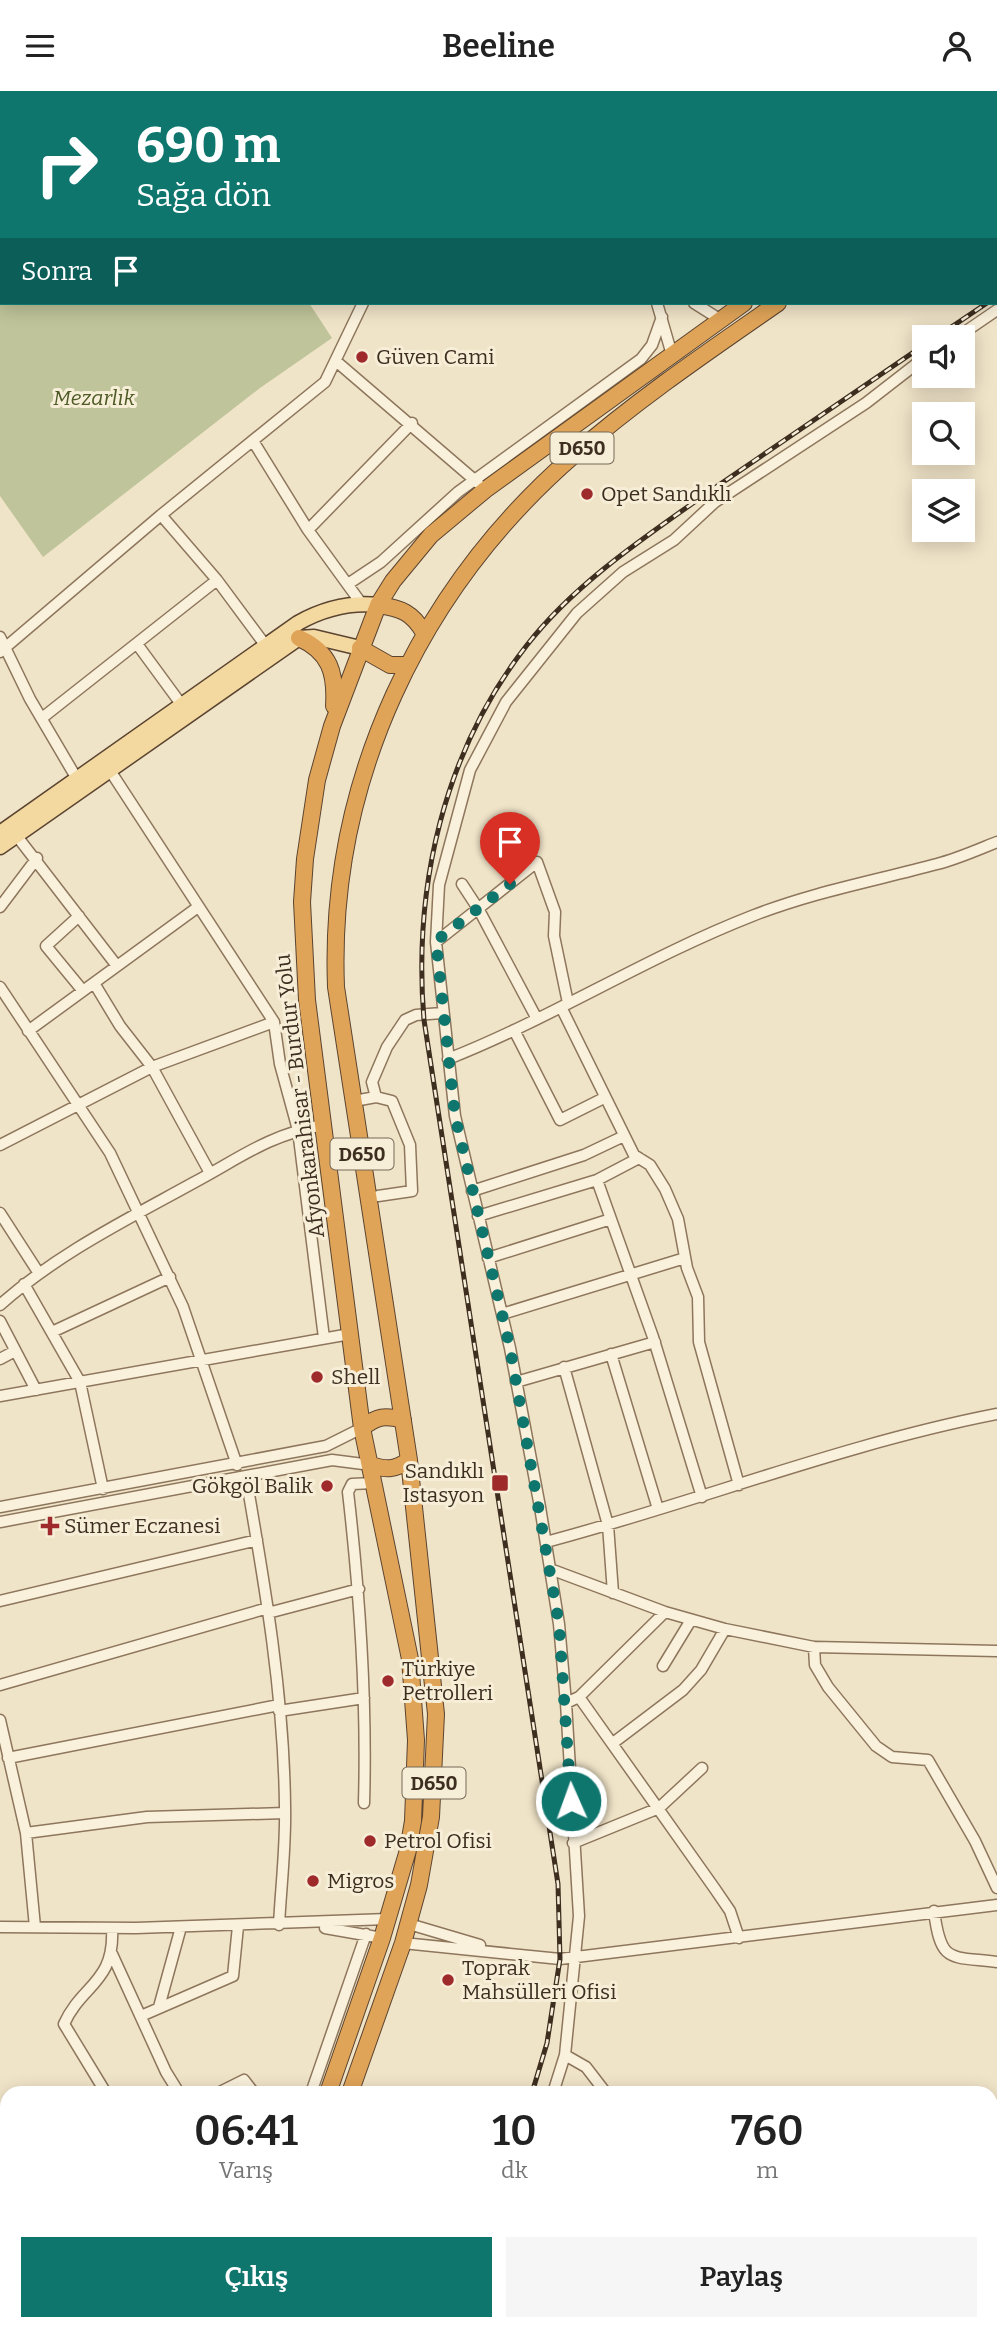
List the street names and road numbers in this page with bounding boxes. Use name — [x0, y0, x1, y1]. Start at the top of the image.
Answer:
road number: D650 — [550, 433, 614, 463]
street label: Afyonkarahisar - Burdur Yolu — [270, 953, 330, 1239]
road number: D650 — [330, 1139, 394, 1169]
road number: D650 — [402, 1767, 466, 1799]

